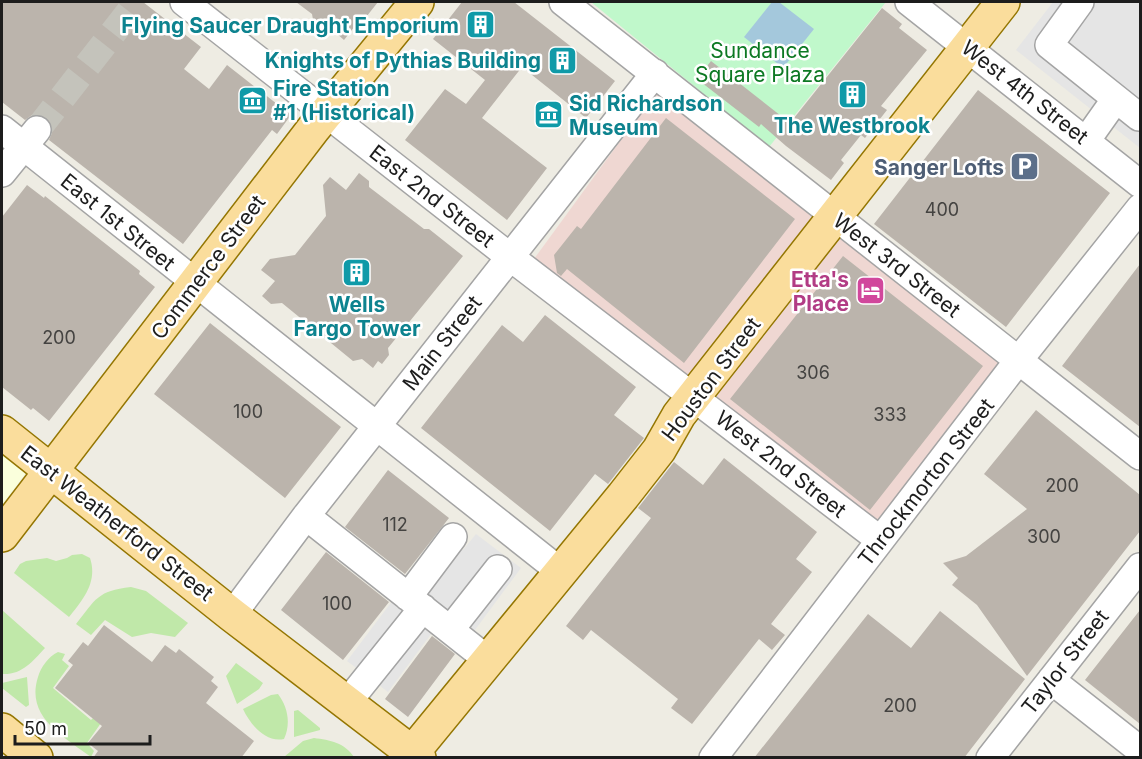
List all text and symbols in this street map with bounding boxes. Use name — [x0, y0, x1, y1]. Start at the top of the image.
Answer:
building icon: Flying Saucer Draught Emporium — [464, 9, 496, 41]
place label: Flying Saucer Draught Emporium — [121, 13, 459, 38]
street label: West 4th Street — [957, 35, 1093, 149]
park label: Sundance Square Plaza — [695, 38, 825, 87]
building icon: Knights of Pythias Building — [546, 44, 578, 76]
place label: Knights of Pythias Building — [265, 48, 541, 73]
place label: Fire Station #1 (Historical) — [273, 76, 415, 125]
building icon: The Westbrook — [836, 78, 868, 110]
museum icon: Fire Station #1 (Historical) — [236, 84, 268, 116]
place label: Sid Richardson Museum — [569, 91, 723, 140]
museum icon: Sid Richardson Museum — [532, 99, 564, 131]
place label: The Westbrook — [774, 113, 931, 138]
street label: East 2nd Street — [365, 140, 499, 253]
parking icon: Sanger Lofts — [1009, 151, 1041, 183]
place label: Sanger Lofts — [874, 155, 1004, 180]
street label: East 1st Street — [56, 168, 180, 276]
street label: Commerce Street — [146, 190, 270, 344]
house number: 400 — [925, 199, 959, 220]
street label: West 3rd Street — [829, 208, 966, 322]
building icon: Wells Fargo Tower — [341, 257, 373, 289]
place label: Etta's Place — [791, 267, 849, 316]
hotel icon: Etta's Place — [854, 275, 886, 307]
street label: Main Street — [397, 291, 487, 395]
place label: Wells Fargo Tower — [294, 292, 421, 341]
street label: Houston Street — [656, 312, 766, 446]
house number: 200 — [42, 327, 76, 348]
house number: 306 — [796, 362, 830, 383]
street label: Throckmorton Street — [853, 393, 999, 571]
house number: 100 — [233, 401, 263, 422]
house number: 333 — [873, 404, 907, 425]
street label: West 2nd Street — [711, 405, 851, 523]
street label: East Weatherford Street — [16, 440, 218, 606]
house number: 200 — [1045, 475, 1079, 496]
house number: 112 — [382, 514, 408, 535]
house number: 300 — [1027, 526, 1061, 547]
house number: 100 — [322, 593, 352, 614]
street label: Taylor Street — [1016, 604, 1114, 719]
house number: 200 — [883, 695, 917, 716]
scale bar — [15, 708, 150, 746]
text: 50 m — [24, 718, 67, 739]

